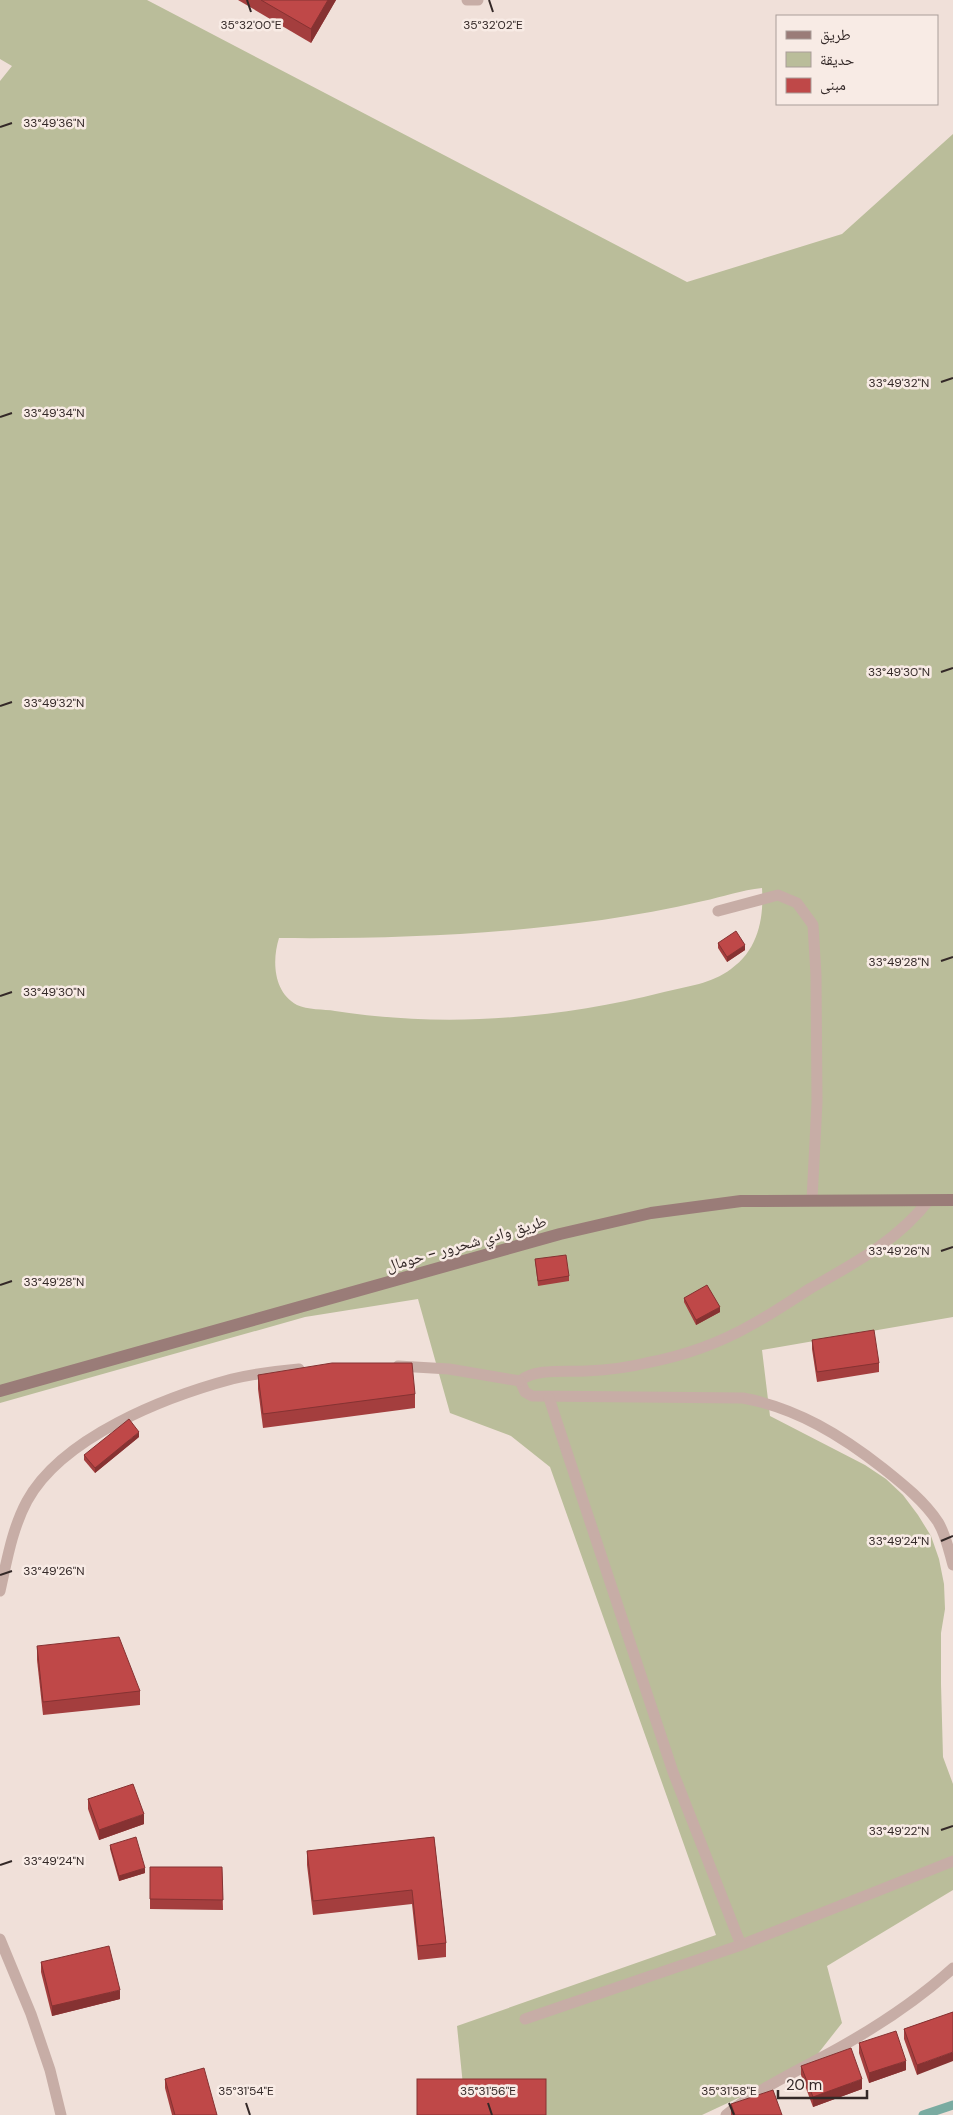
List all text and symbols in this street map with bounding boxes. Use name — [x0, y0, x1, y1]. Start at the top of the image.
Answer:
legend — [776, 15, 938, 105]
text: 35°32'00"E — [220, 17, 282, 33]
text: 35°32'02"E — [463, 17, 523, 33]
text: طريق — [820, 25, 851, 45]
text: حديقة — [820, 50, 855, 70]
text: مبنى — [820, 75, 846, 95]
text: 33°49'36"N — [23, 115, 85, 131]
text: 33°49'32"N — [869, 375, 929, 391]
text: 33°49'34"N — [23, 405, 85, 421]
text: 33°49'30"N — [868, 664, 930, 680]
text: 33°49'32"N — [24, 695, 84, 711]
text: 33°49'28"N — [869, 954, 929, 970]
text: 33°49'30"N — [23, 984, 85, 1000]
street label: طريق وادي شحرور - حومال — [383, 1210, 549, 1278]
text: 33°49'26"N — [868, 1243, 930, 1259]
text: 33°49'28"N — [24, 1274, 84, 1290]
text: 33°49'24"N — [869, 1533, 929, 1549]
text: 33°49'26"N — [23, 1563, 85, 1579]
text: 33°49'22"N — [869, 1823, 929, 1839]
text: 33°49'24"N — [24, 1853, 84, 1869]
scale bar — [778, 2068, 867, 2100]
text: 20 m — [786, 2075, 822, 2095]
text: 35°31'54"E — [218, 2083, 274, 2099]
text: 35°31'56"E — [460, 2083, 516, 2099]
text: 35°31'58"E — [701, 2083, 757, 2099]

